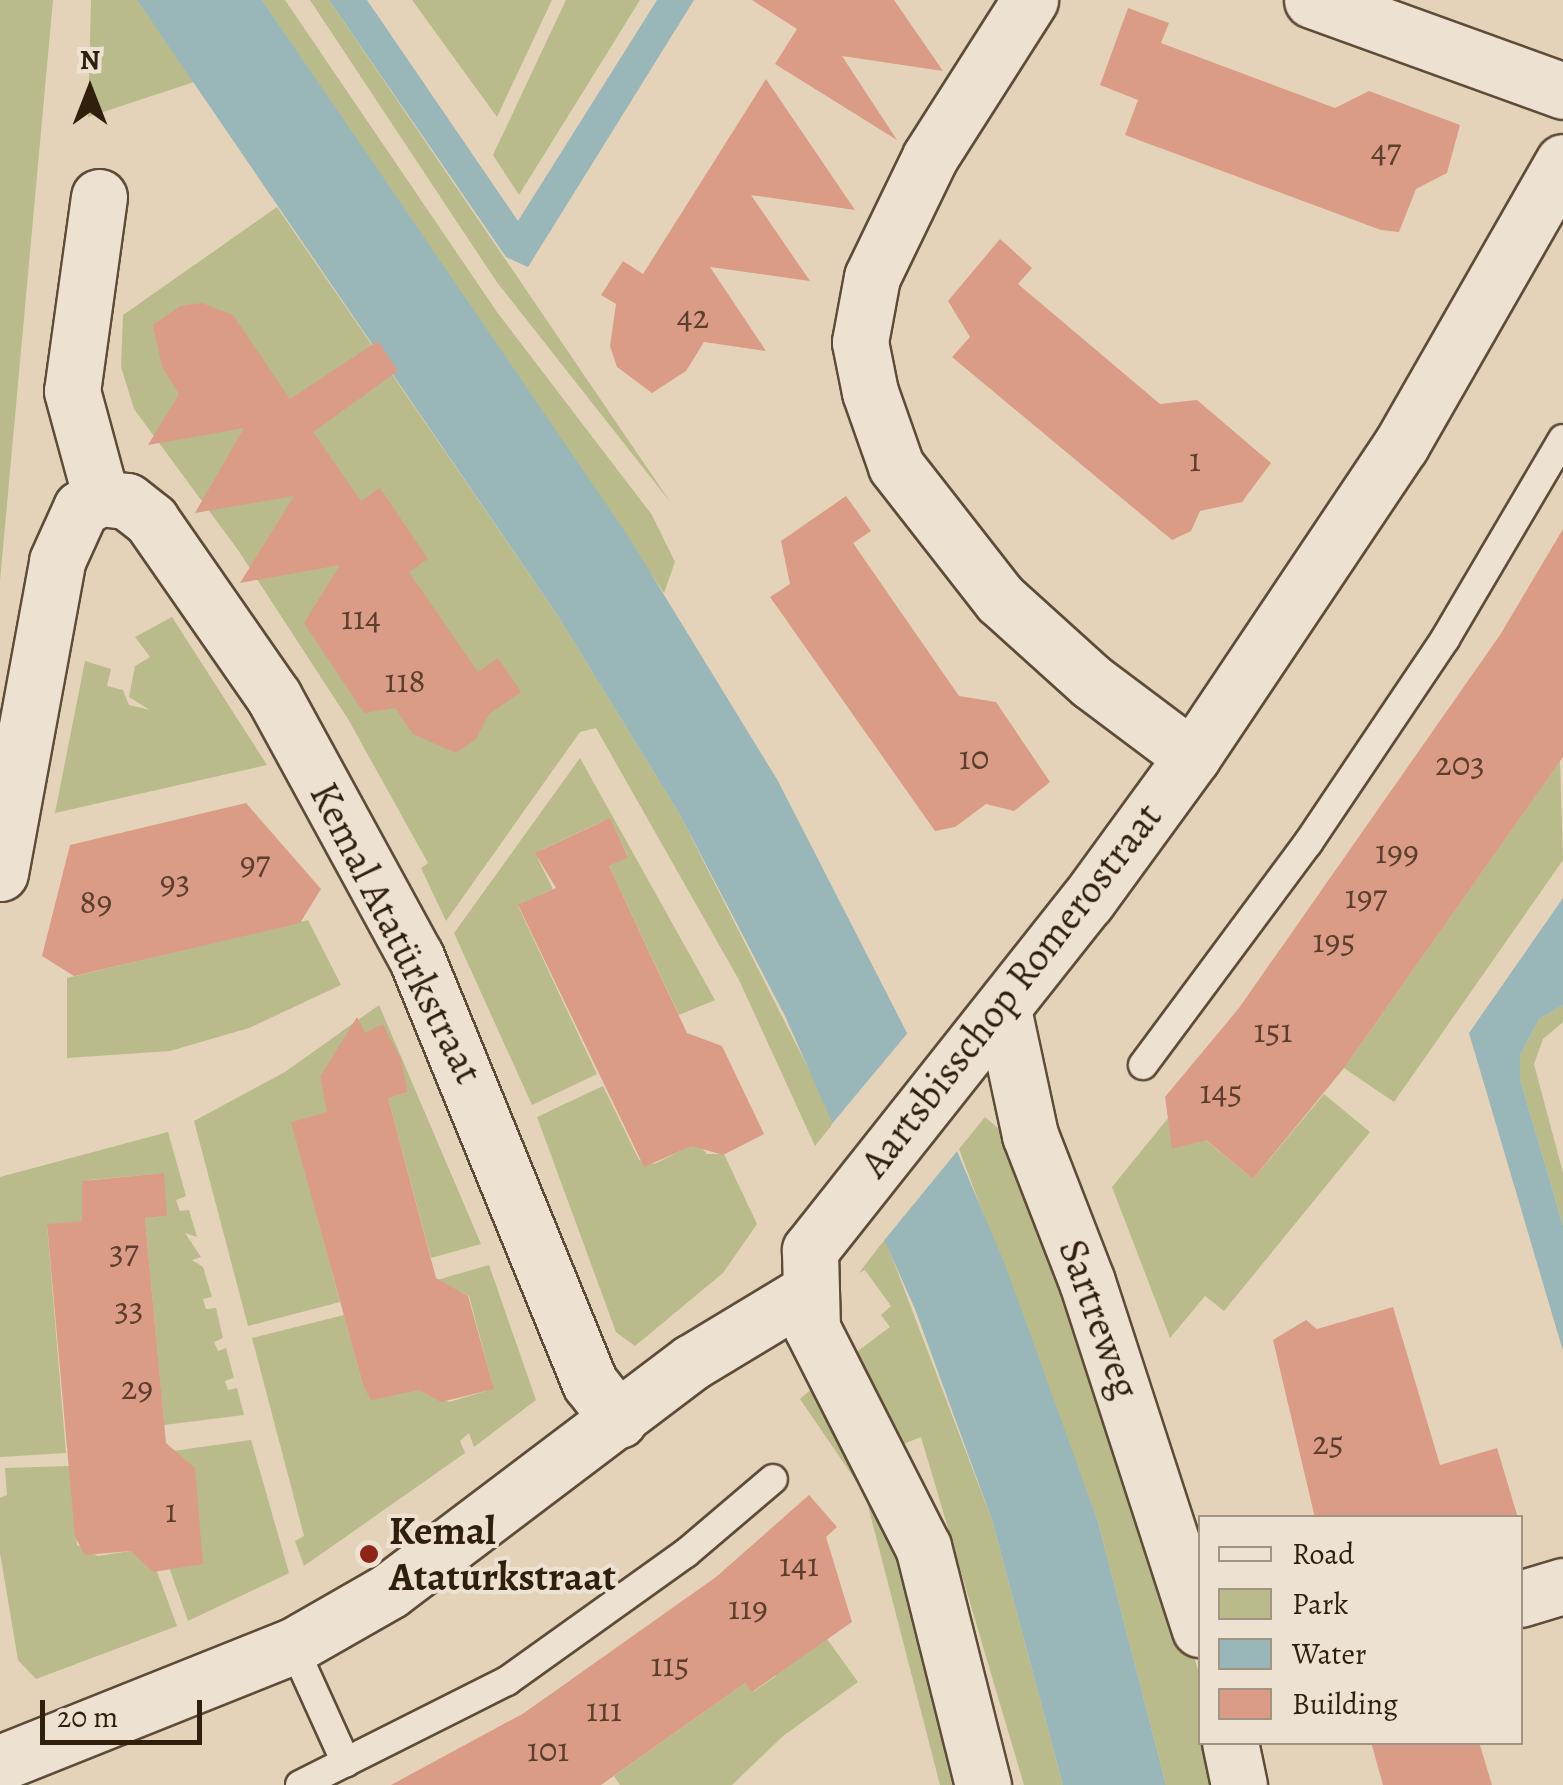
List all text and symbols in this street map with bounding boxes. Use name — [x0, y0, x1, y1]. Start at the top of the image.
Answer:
north arrow — [40, 40, 140, 140]
text: N — [80, 41, 100, 79]
house number: 47 — [1371, 129, 1401, 171]
house number: 42 — [677, 295, 709, 337]
house number: 1 — [1189, 438, 1201, 480]
house number: 114 — [341, 596, 381, 638]
house number: 118 — [385, 659, 425, 701]
house number: 10 — [959, 736, 989, 778]
house number: 203 — [1435, 742, 1485, 784]
street label: Kemal Atatürkstraat — [299, 774, 493, 1092]
street label: Aartsbisschop Romerostraat — [850, 793, 1172, 1187]
house number: 199 — [1375, 830, 1419, 872]
house number: 97 — [240, 841, 270, 883]
house number: 93 — [160, 860, 190, 902]
house number: 197 — [1345, 875, 1387, 917]
house number: 89 — [80, 880, 112, 922]
house number: 195 — [1313, 919, 1355, 961]
house number: 151 — [1254, 1009, 1292, 1051]
house number: 145 — [1200, 1070, 1242, 1112]
house number: 37 — [109, 1230, 139, 1272]
street label: Sartreweg — [1048, 1233, 1150, 1405]
house number: 33 — [114, 1287, 144, 1329]
house number: 29 — [121, 1366, 153, 1408]
house number: 25 — [1312, 1421, 1344, 1463]
house number: 1 — [165, 1489, 177, 1531]
place label: Kemal Ataturkstraat — [389, 1507, 616, 1601]
legend — [1198, 1515, 1523, 1745]
text: Road — [1292, 1534, 1354, 1574]
marker: Kemal Ataturkstraat — [358, 1543, 380, 1565]
house number: 141 — [779, 1543, 819, 1585]
text: Park — [1292, 1584, 1348, 1624]
house number: 119 — [728, 1586, 768, 1628]
text: Water — [1292, 1634, 1366, 1674]
house number: 115 — [651, 1643, 689, 1685]
scale bar — [45, 1680, 208, 1742]
text: Building — [1292, 1684, 1398, 1724]
house number: 111 — [586, 1688, 622, 1730]
text: 20 m — [57, 1697, 118, 1737]
house number: 101 — [527, 1728, 569, 1770]

